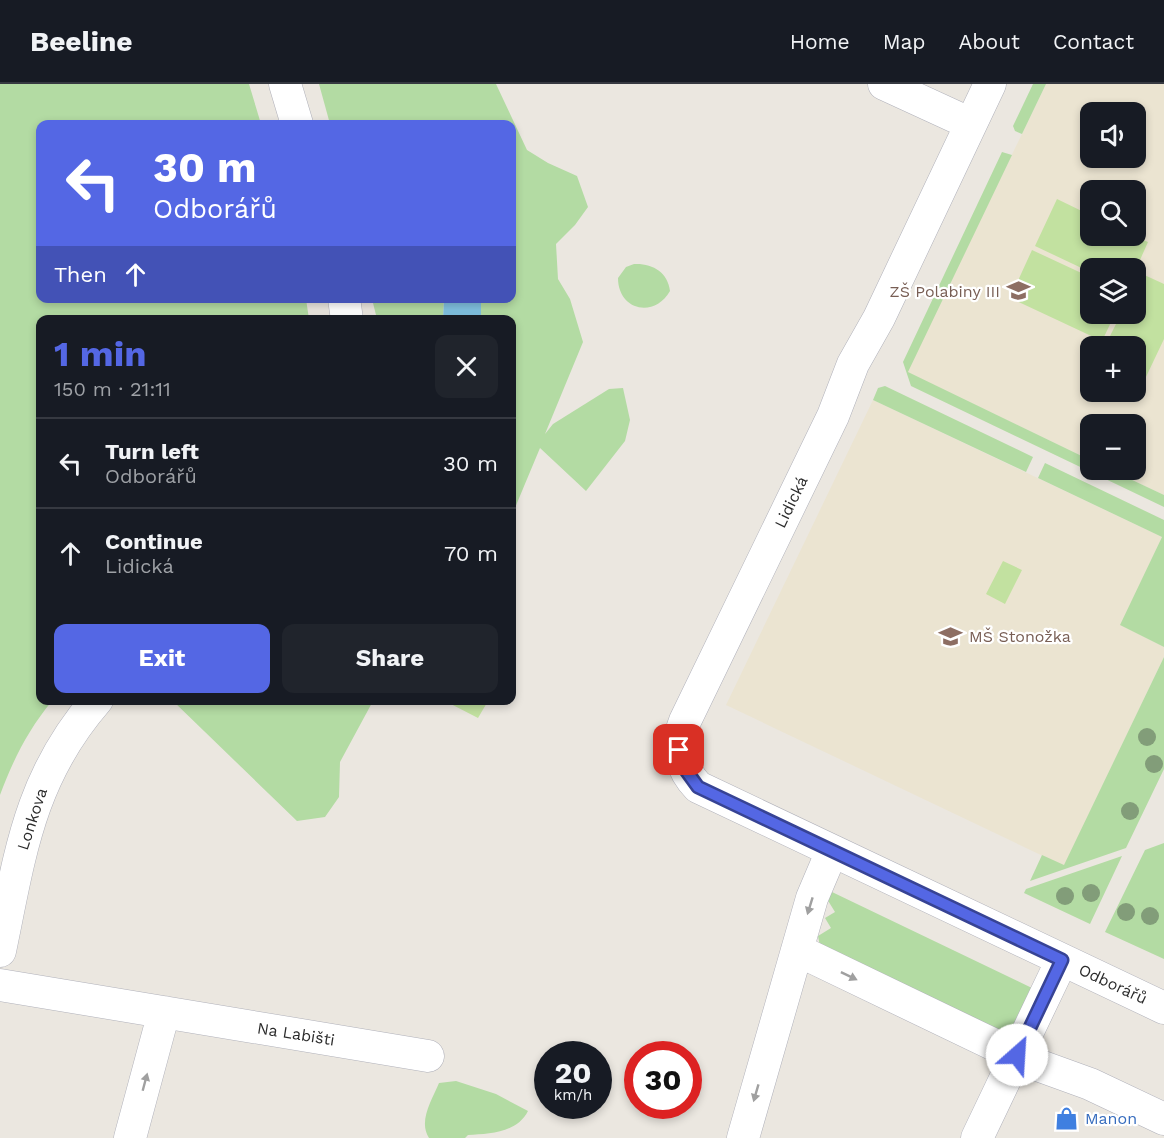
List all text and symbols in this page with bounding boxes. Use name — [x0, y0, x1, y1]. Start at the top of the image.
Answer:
text: Beeline — [30, 25, 132, 58]
text: Home — [790, 29, 850, 54]
text: Map — [883, 29, 926, 54]
text: About — [959, 29, 1020, 54]
text: Contact — [1053, 29, 1134, 54]
map controls — [1080, 102, 1146, 480]
button: sound — [1080, 102, 1146, 168]
text: 30 m — [153, 143, 257, 192]
icon: left — [54, 144, 132, 222]
button: search — [1080, 180, 1146, 246]
text: Odborářů — [153, 193, 277, 225]
icon: ahead — [119, 258, 152, 291]
button: layers — [1080, 258, 1146, 324]
text: Then — [54, 262, 107, 287]
school or university icon: ZŠ Polabiny III — [1005, 278, 1031, 304]
place label: ZŠ Polabiny III — [890, 282, 1000, 301]
text: 1 min — [54, 333, 146, 375]
button: close — [435, 335, 498, 398]
button: + — [1080, 336, 1146, 402]
text: 150 m · 21:11 — [54, 377, 171, 401]
button: − — [1080, 414, 1146, 480]
text: Turn left — [105, 439, 199, 464]
icon: left — [54, 447, 87, 480]
text: 30 m — [443, 451, 498, 476]
text: Odborářů — [105, 464, 197, 488]
street label: Lidická — [770, 473, 812, 531]
text: Continue — [105, 529, 203, 554]
icon: ahead — [54, 537, 87, 570]
text: 70 m — [444, 541, 498, 566]
text: Lidická — [105, 554, 174, 578]
school or university icon: MŠ Stonožka — [938, 623, 964, 649]
button: Exit — [54, 624, 270, 693]
button: Share — [282, 624, 498, 693]
place label: MŠ Stonožka — [969, 627, 1071, 646]
pin — [653, 724, 704, 775]
icon: arrive — [662, 733, 695, 766]
street label: Lonkova — [13, 785, 51, 853]
one-way arrow — [805, 897, 814, 915]
street label: Odborářů — [1076, 960, 1150, 1008]
one-way arrow — [841, 971, 858, 980]
street label: Na Labišti — [256, 1019, 336, 1049]
position arrow — [985, 1023, 1049, 1087]
speed limit sign: 30 — [624, 1041, 702, 1119]
text: 20 — [554, 1055, 592, 1090]
one-way arrow — [141, 1072, 150, 1090]
one-way arrow — [751, 1084, 760, 1102]
text: km/h — [554, 1086, 592, 1104]
shop icon: Manon — [1054, 1105, 1080, 1131]
place label: Manon — [1085, 1109, 1137, 1128]

